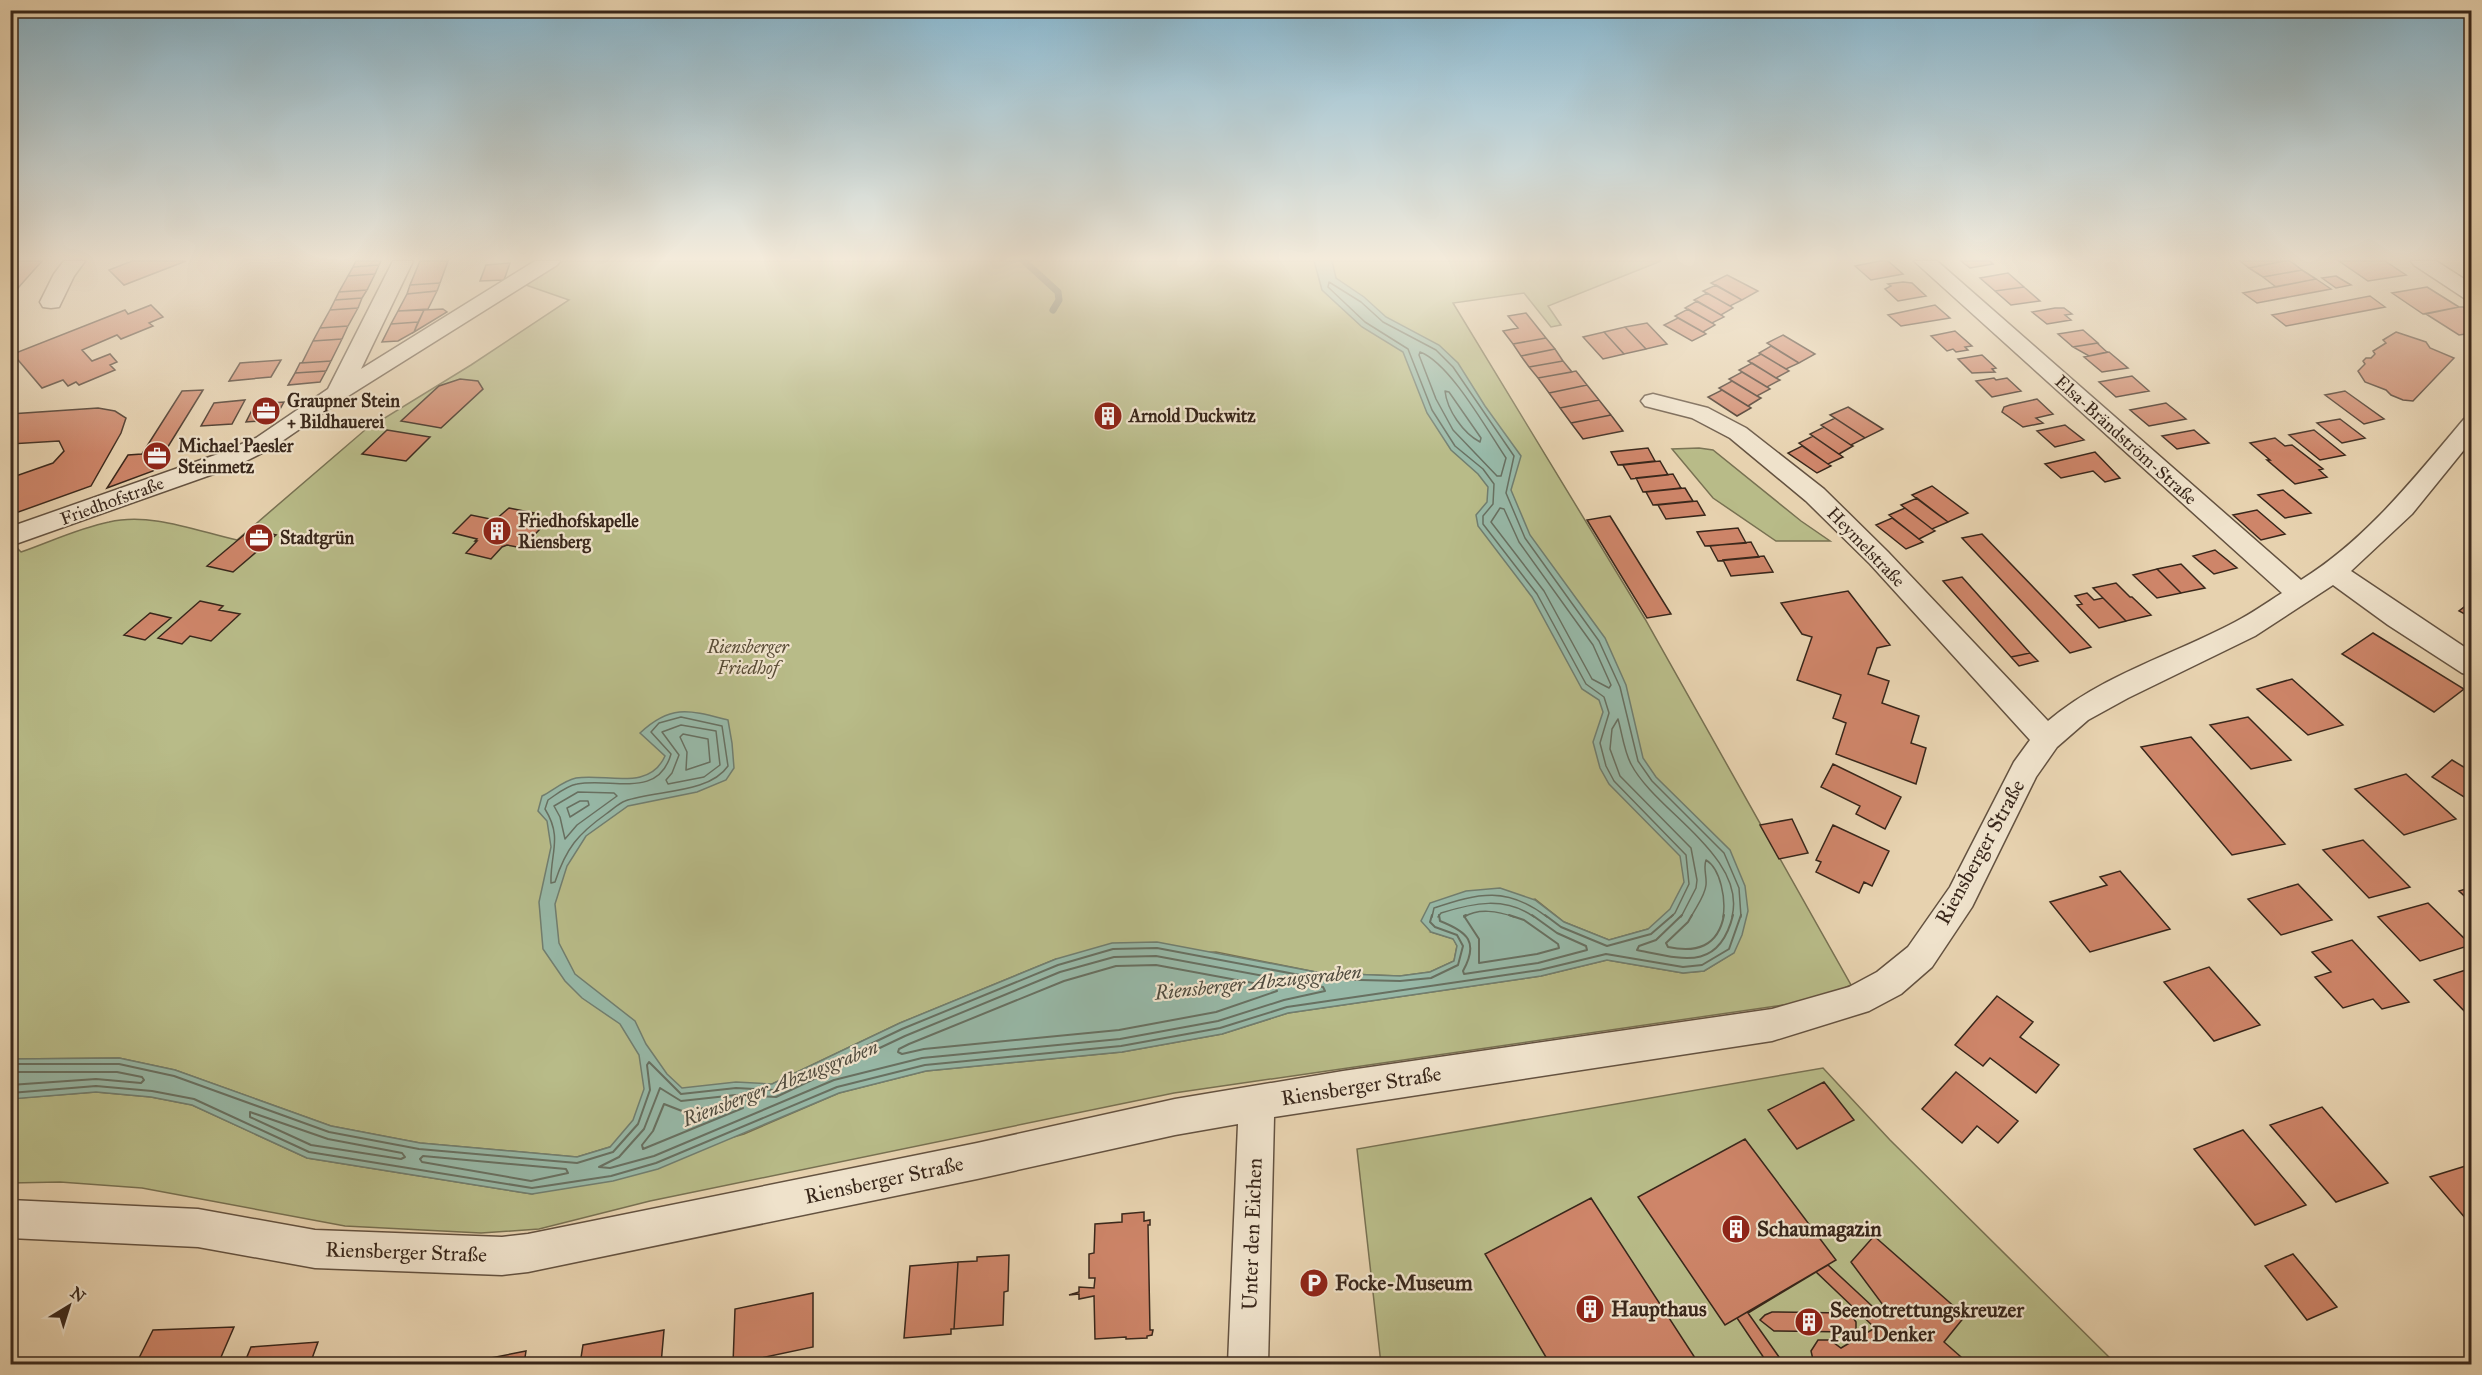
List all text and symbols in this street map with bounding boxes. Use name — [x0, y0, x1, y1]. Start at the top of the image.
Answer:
street label: Elsa-Brändström-Straße — [2050, 370, 2202, 510]
place label: Graupner Stein + Bildhauerei — [287, 390, 400, 433]
office icon: Graupner Stein + Bildhauerei — [250, 395, 282, 427]
building icon: Arnold Duckwitz — [1092, 400, 1124, 432]
place label: Arnold Duckwitz — [1128, 405, 1256, 427]
place label: Michael Paesler Steinmetz — [178, 435, 295, 478]
office icon: Michael Paesler Steinmetz — [141, 440, 173, 472]
street label: Friedhofstraße — [57, 472, 167, 530]
street label: Heymelstraße — [1822, 502, 1910, 592]
place label: Friedhofskapelle Riensberg — [518, 510, 639, 554]
building icon: Friedhofskapelle Riensberg — [481, 515, 513, 547]
office icon: Stadtgrün — [243, 522, 275, 554]
place label: Stadtgrün — [280, 527, 355, 550]
park label: Riensberger Friedhof — [706, 636, 790, 679]
street label: Riensberger Straße — [1929, 775, 2031, 929]
water label: Riensberger Abzugsgraben — [1152, 959, 1363, 1005]
water label: Riensberger Abzugsgraben — [678, 1034, 882, 1132]
street label: Riensberger Straße — [1279, 1060, 1443, 1112]
street label: Riensberger Straße — [802, 1150, 966, 1210]
street label: Unter den Eichen — [1236, 1157, 1268, 1311]
building icon: Schaumagazin — [1720, 1213, 1752, 1245]
place label: Schaumagazin — [1757, 1216, 1882, 1242]
street label: Riensberger Straße — [325, 1236, 488, 1268]
parking icon: Focke-Museum — [1298, 1267, 1330, 1299]
place label: Focke-Museum — [1335, 1270, 1473, 1296]
north arrow — [39, 1276, 99, 1336]
text: N — [67, 1283, 89, 1306]
building icon: Haupthaus — [1574, 1293, 1606, 1325]
place label: Haupthaus — [1611, 1296, 1707, 1322]
place label: Seenotrettungskreuzer Paul Denker — [1830, 1297, 2025, 1347]
building icon: Seenotrettungskreuzer Paul Denker — [1793, 1306, 1825, 1338]

